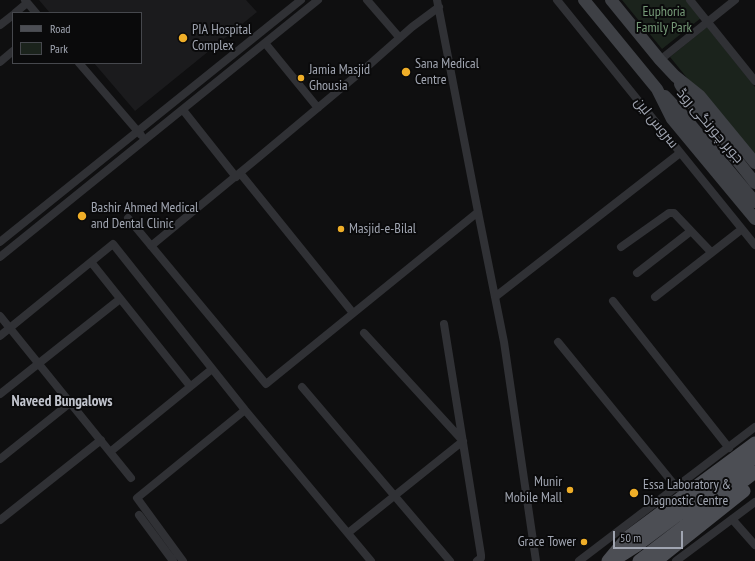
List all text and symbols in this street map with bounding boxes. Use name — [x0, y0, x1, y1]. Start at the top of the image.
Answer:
park label: Euphoria Family Park — [636, 4, 692, 36]
legend — [12, 12, 142, 64]
text: Road — [50, 21, 70, 36]
place label: PIA Hospital Complex — [192, 22, 251, 54]
marker: PIA Hospital Complex — [177, 32, 189, 44]
text: Park — [50, 41, 68, 56]
place label: Sana Medical Centre — [415, 56, 479, 88]
place label: Jamia Masjid Ghousia — [309, 62, 370, 94]
marker: Sana Medical Centre — [400, 66, 412, 78]
marker: Jamia Masjid Ghousia — [296, 73, 306, 83]
street label: جوہر چورنگی روڈ — [673, 85, 747, 167]
street label: سروس لین — [630, 94, 682, 152]
place label: Bashir Ahmed Medical and Dental Clinic — [91, 200, 198, 232]
marker: Bashir Ahmed Medical and Dental Clinic — [76, 210, 88, 222]
place label: Masjid-e-Bilal — [349, 221, 416, 237]
marker: Masjid-e-Bilal — [336, 224, 346, 234]
district label: Naveed Bungalows — [12, 393, 112, 411]
place label: Munir Mobile Mall — [505, 474, 562, 506]
place label: Essa Laboratory & Diagnostic Centre — [643, 477, 731, 510]
marker: Munir Mobile Mall — [565, 485, 575, 495]
marker: Essa Laboratory & Diagnostic Centre — [628, 487, 640, 499]
scale bar — [615, 523, 685, 549]
text: 50 m — [620, 530, 641, 545]
place label: Grace Tower — [518, 534, 576, 550]
marker: Grace Tower — [579, 537, 589, 547]

